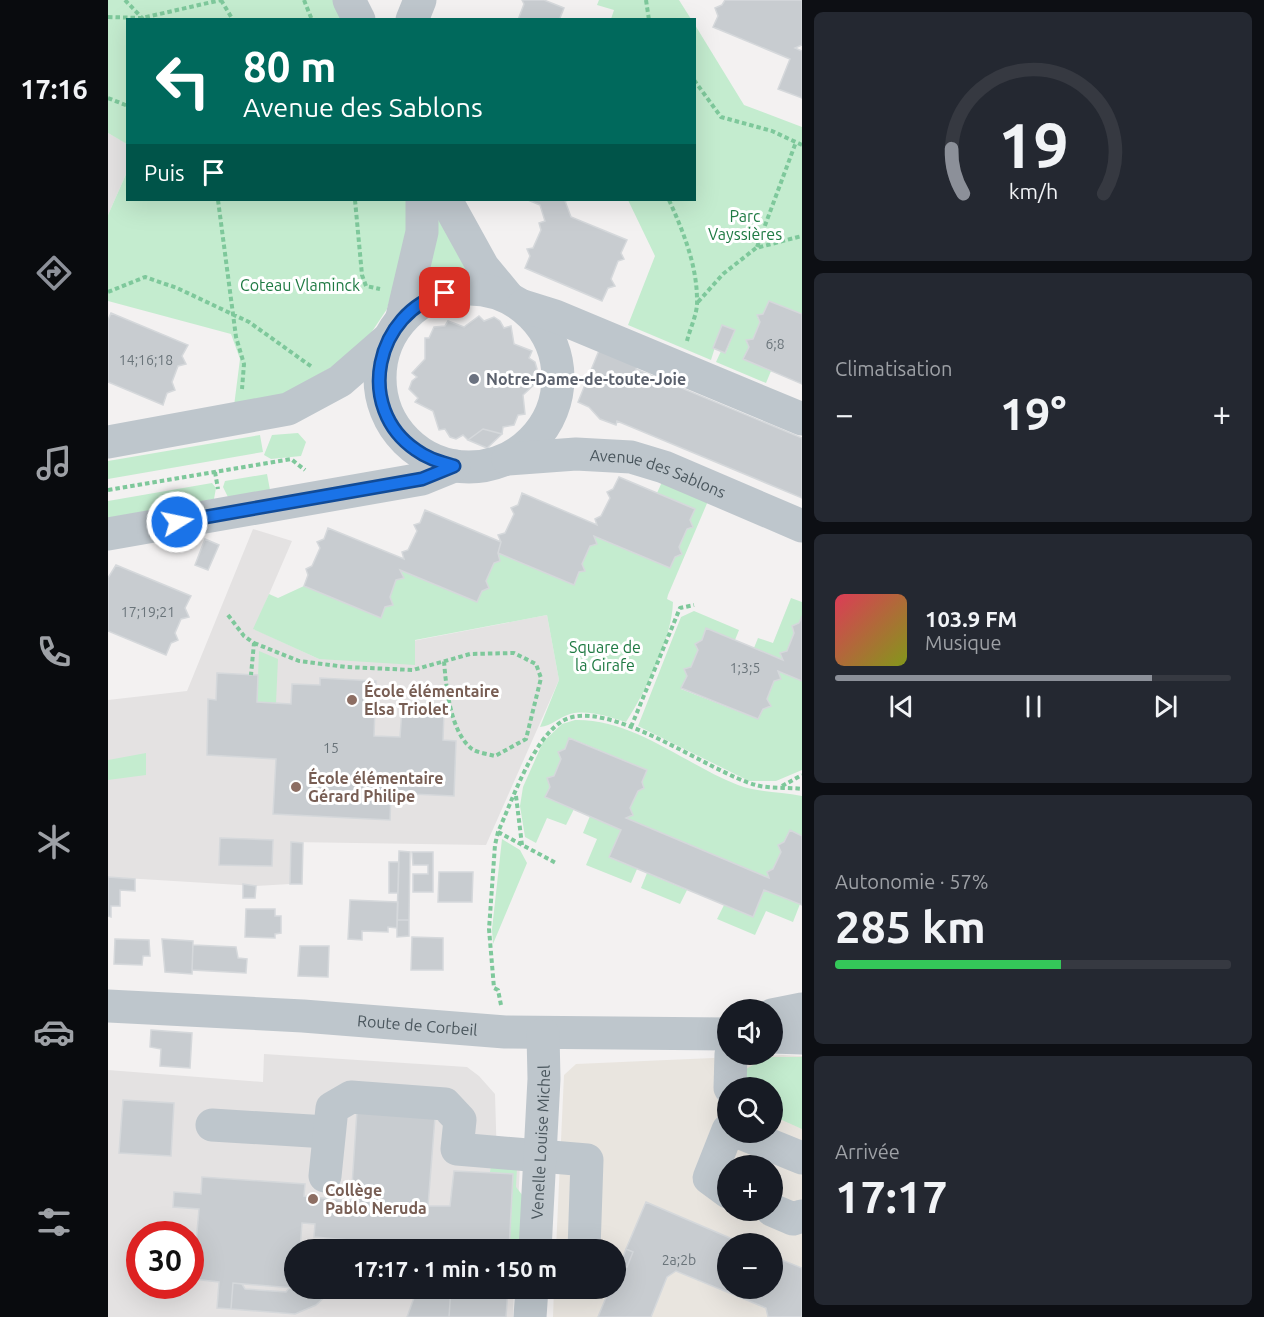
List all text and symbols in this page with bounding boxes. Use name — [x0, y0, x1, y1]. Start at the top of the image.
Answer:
icon: left — [144, 42, 222, 120]
text: 80 m — [243, 43, 337, 90]
text: 17:16 — [20, 74, 88, 104]
text: Avenue des Sablons — [243, 92, 483, 122]
text: 19 — [998, 110, 1068, 180]
icon: arrive — [197, 156, 230, 189]
text: Puis — [144, 160, 185, 185]
text: km/h — [1008, 179, 1058, 203]
park label: Parc Vayssières — [708, 207, 782, 243]
icon: directions — [33, 252, 75, 294]
pin — [419, 267, 470, 318]
park label: Coteau Vlaminck — [240, 276, 360, 294]
icon: arrive — [428, 276, 461, 309]
house number: 6;8 — [765, 336, 785, 352]
house number: 14;16;18 — [119, 352, 173, 368]
text: Climatisation — [835, 357, 952, 380]
place label: Notre-Dame-de-toute-Joie — [486, 370, 686, 388]
marker: Notre-Dame-de-toute-Joie — [467, 372, 481, 386]
text: 19° — [1000, 388, 1066, 439]
text: − — [835, 395, 854, 432]
text: + — [1212, 395, 1231, 432]
icon: music — [33, 442, 75, 484]
street label: Avenue des Sablons — [589, 446, 729, 501]
position arrow — [145, 490, 209, 554]
house number: 17;19;21 — [121, 604, 175, 620]
text: 103.9 FM — [925, 606, 1017, 631]
icon: phone — [33, 631, 75, 673]
text: Musique — [925, 631, 1002, 654]
park label: Square de la Girafe — [569, 638, 641, 674]
house number: 1;3;5 — [730, 660, 760, 676]
place label: École élémentaire Elsa Triolet — [364, 680, 500, 718]
icon: previous — [885, 690, 918, 723]
icon: pause — [1017, 690, 1050, 723]
icon: next — [1149, 690, 1182, 723]
marker: École élémentaire Elsa Triolet — [345, 693, 359, 707]
house number: 15 — [323, 740, 339, 756]
place label: École élémentaire Gérard Philipe — [308, 767, 444, 805]
marker: École élémentaire Gérard Philipe — [289, 780, 303, 794]
icon: climate — [33, 821, 75, 863]
text: Autonomie · 57% — [835, 870, 989, 893]
text: 285 km — [835, 901, 986, 952]
map controls — [717, 999, 783, 1299]
button: sound — [717, 999, 783, 1065]
icon: car — [33, 1011, 75, 1053]
street label: Route de Corbeil — [357, 1011, 478, 1039]
street label: Venelle Louise Michel — [528, 1065, 553, 1220]
button: search — [717, 1077, 783, 1143]
text: Arrivée — [835, 1140, 900, 1163]
button: + — [717, 1155, 783, 1221]
text: 17:17 — [835, 1171, 948, 1222]
place label: Collège Pablo Neruda — [325, 1181, 427, 1217]
marker: Collège Pablo Neruda — [306, 1192, 320, 1206]
icon: filters — [33, 1201, 75, 1243]
speed limit sign: 30 — [126, 1221, 204, 1299]
button: − — [717, 1233, 783, 1299]
house number: 2a;2b — [662, 1252, 696, 1268]
text: 17:17 · 1 min · 150 m — [353, 1256, 557, 1281]

